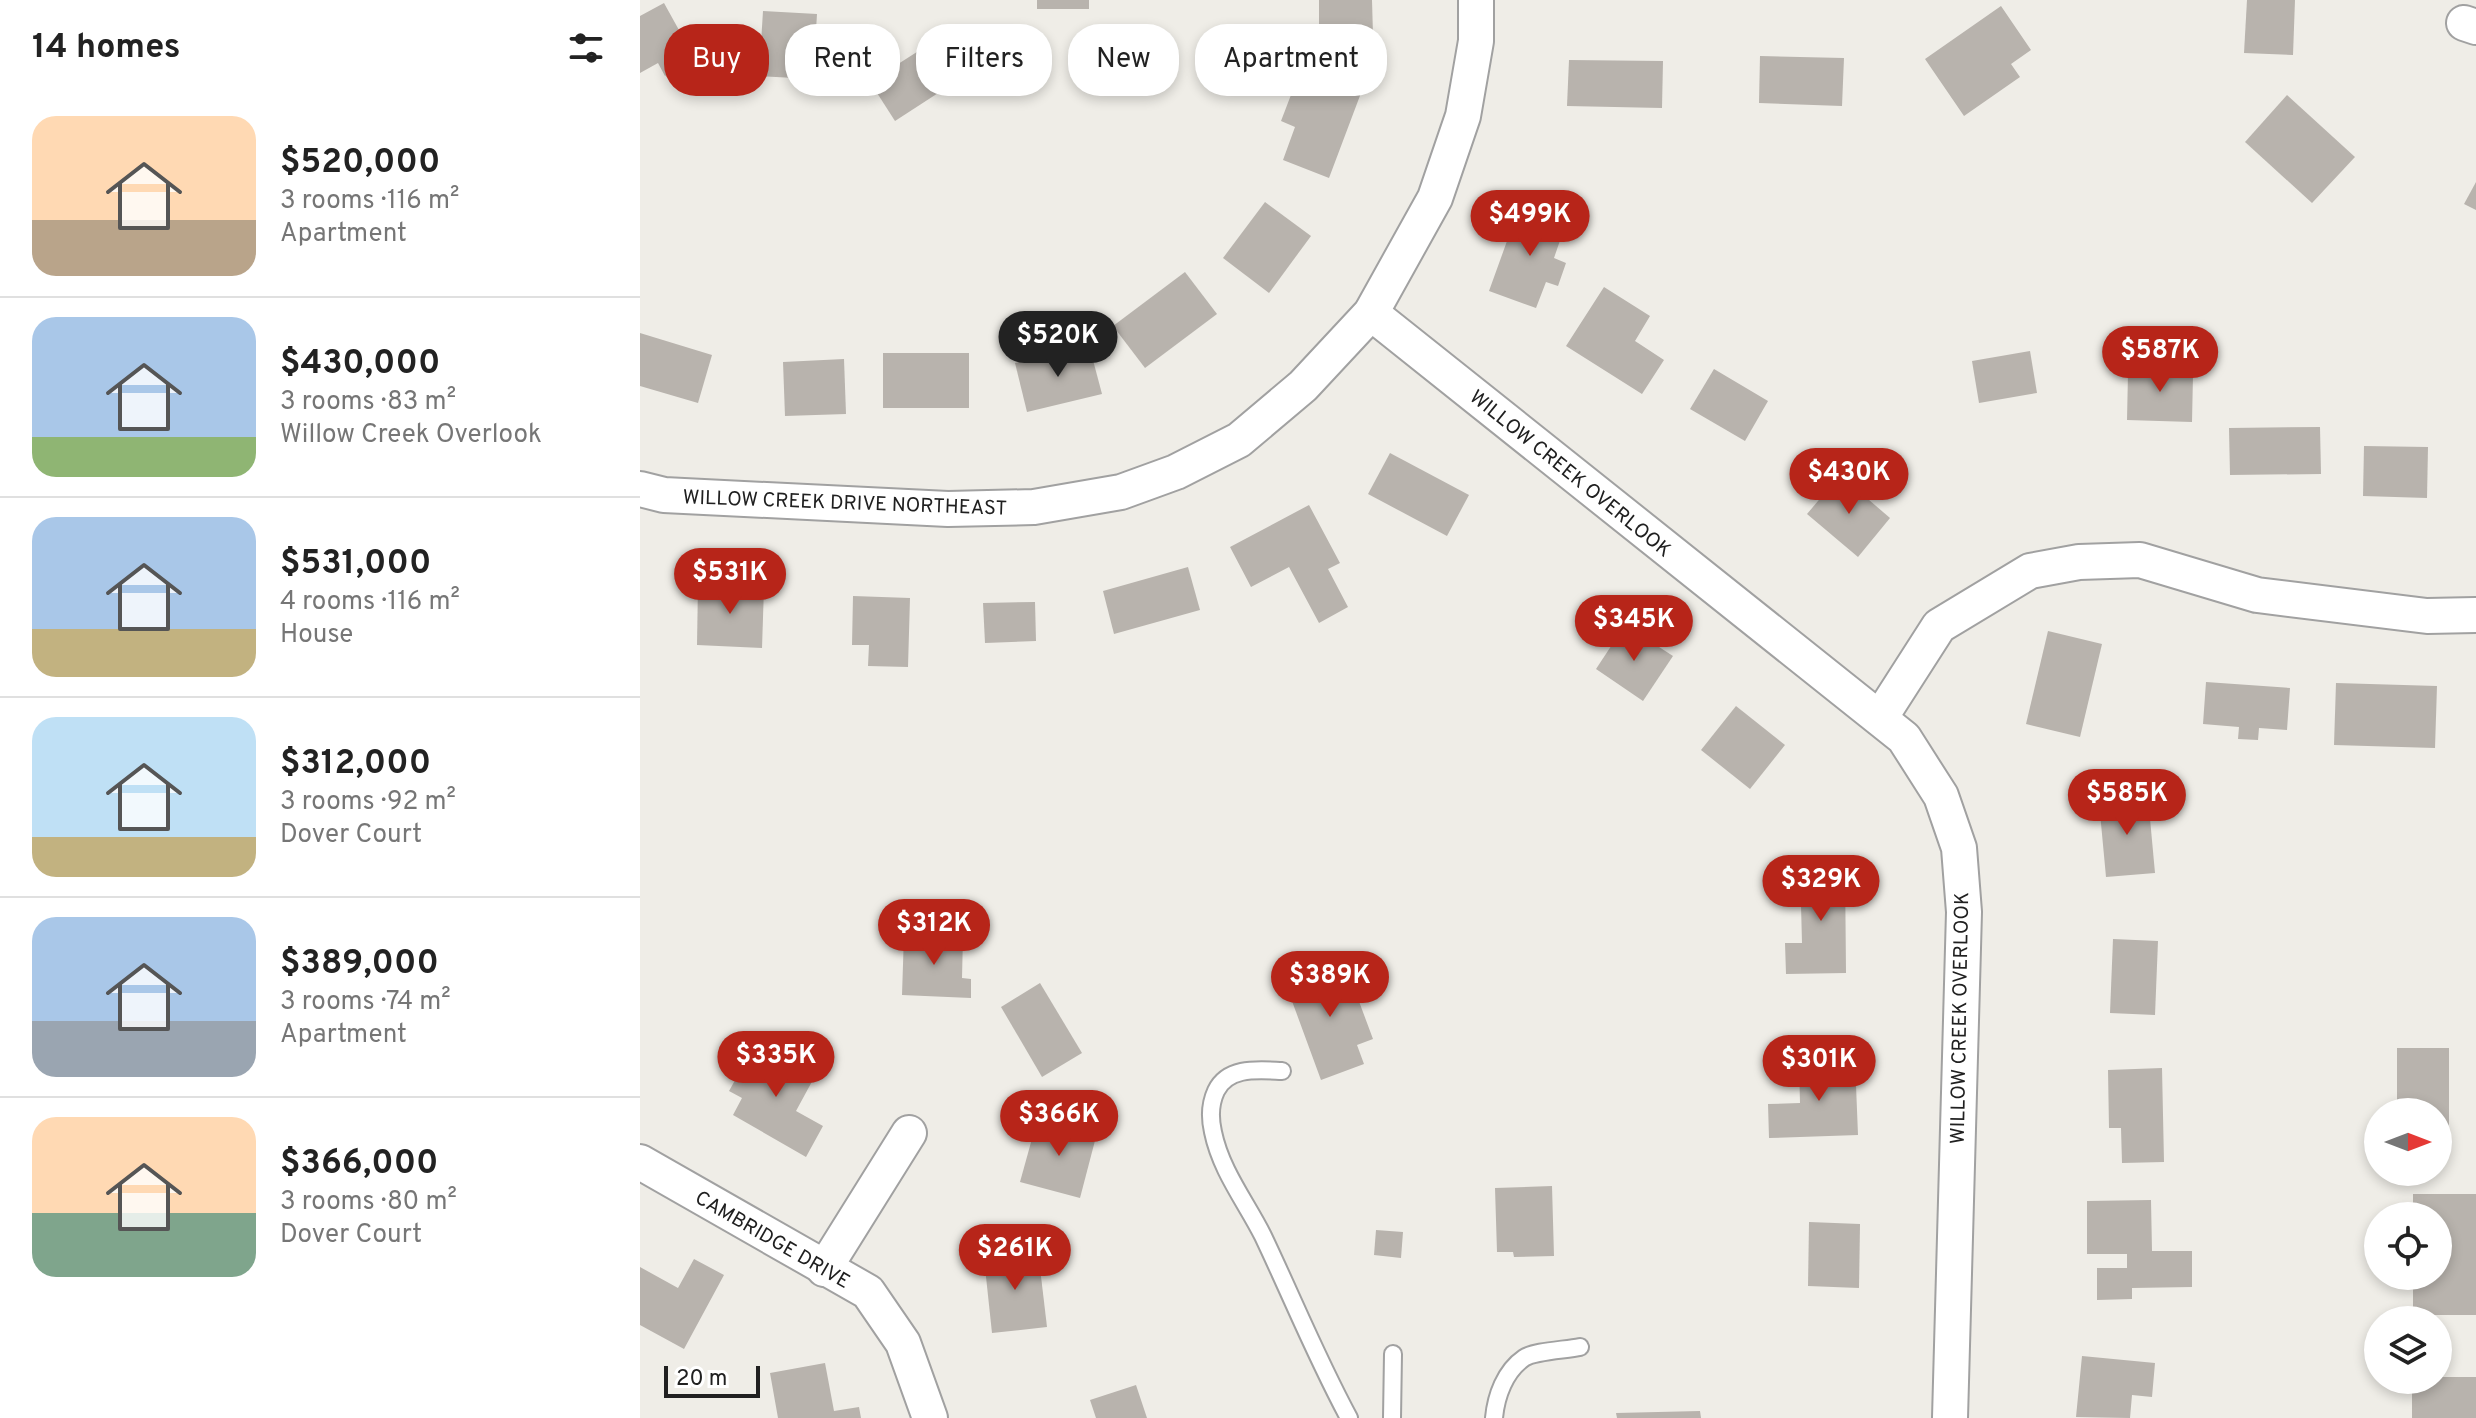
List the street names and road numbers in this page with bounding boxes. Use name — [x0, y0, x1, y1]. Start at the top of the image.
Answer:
street label: WILLOW CREEK OVERLOOK — [1464, 385, 1676, 564]
street label: WILLOW CREEK DRIVE NORTHEAST — [682, 485, 1008, 523]
street label: WILLOW CREEK OVERLOOK — [1946, 892, 1976, 1144]
street label: CAMBRIDGE DRIVE — [690, 1186, 854, 1296]

